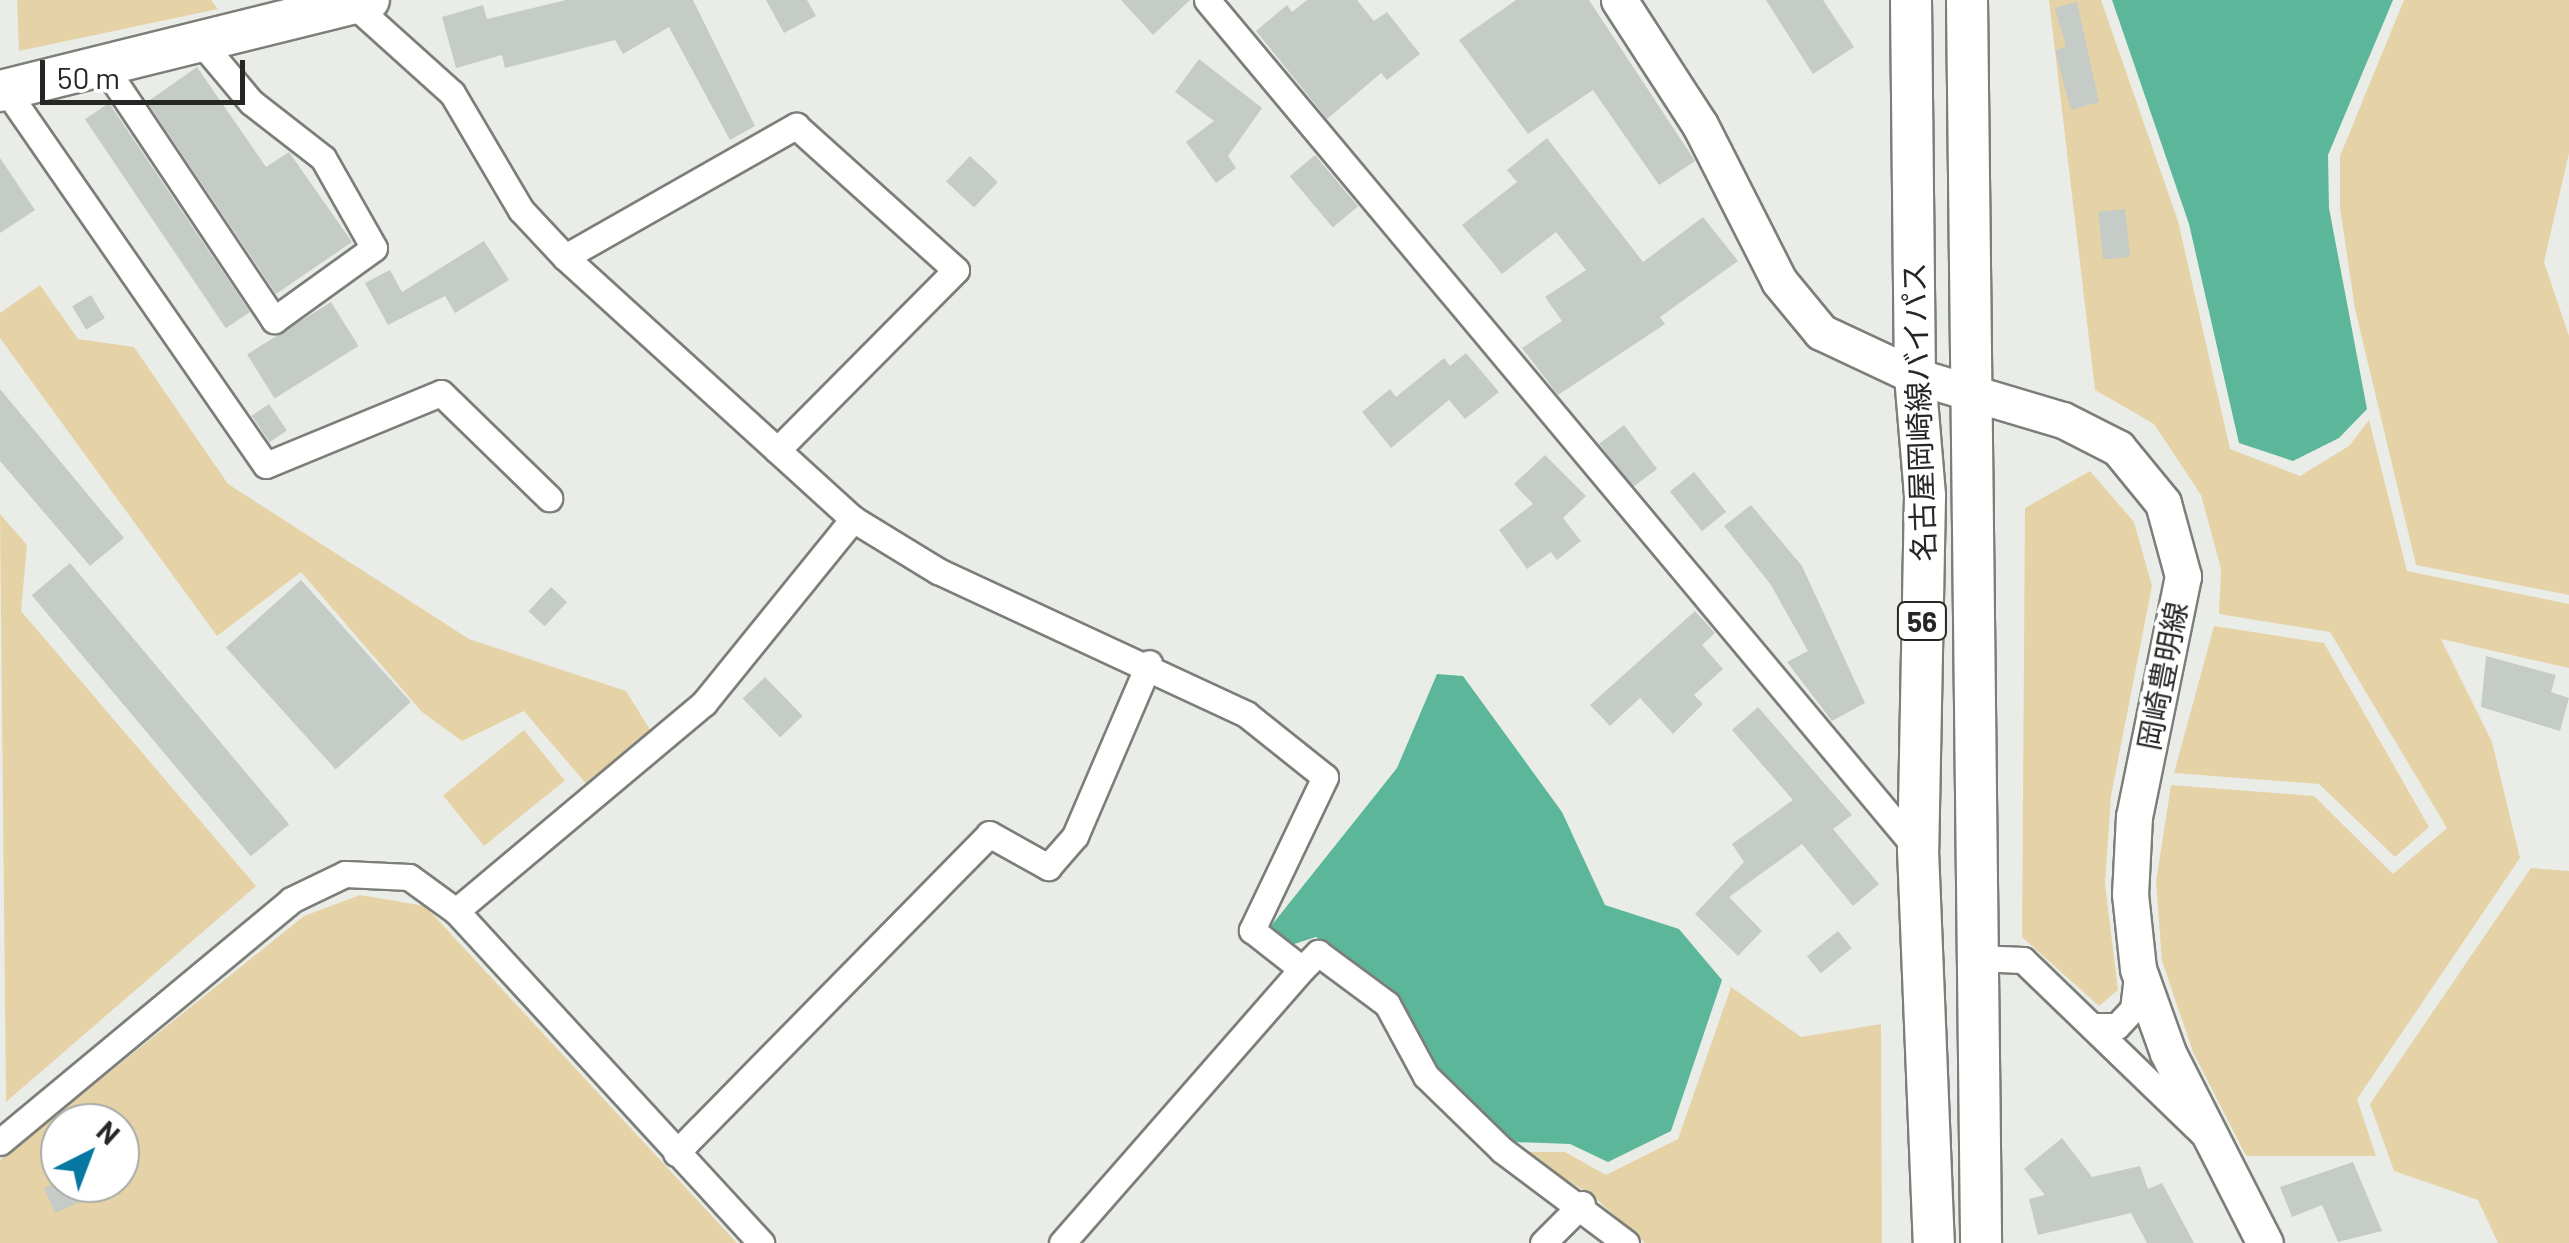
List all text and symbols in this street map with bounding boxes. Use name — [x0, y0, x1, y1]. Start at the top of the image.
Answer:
scale bar — [45, 40, 250, 102]
text: 50 m — [57, 59, 120, 95]
street label: 名古屋岡崎線バイパス — [1895, 261, 1941, 563]
road number: 56 — [1894, 598, 1950, 644]
street label: 岡崎豊明線 — [2130, 599, 2194, 753]
north arrow — [40, 1103, 140, 1203]
text: N — [90, 1113, 127, 1151]

